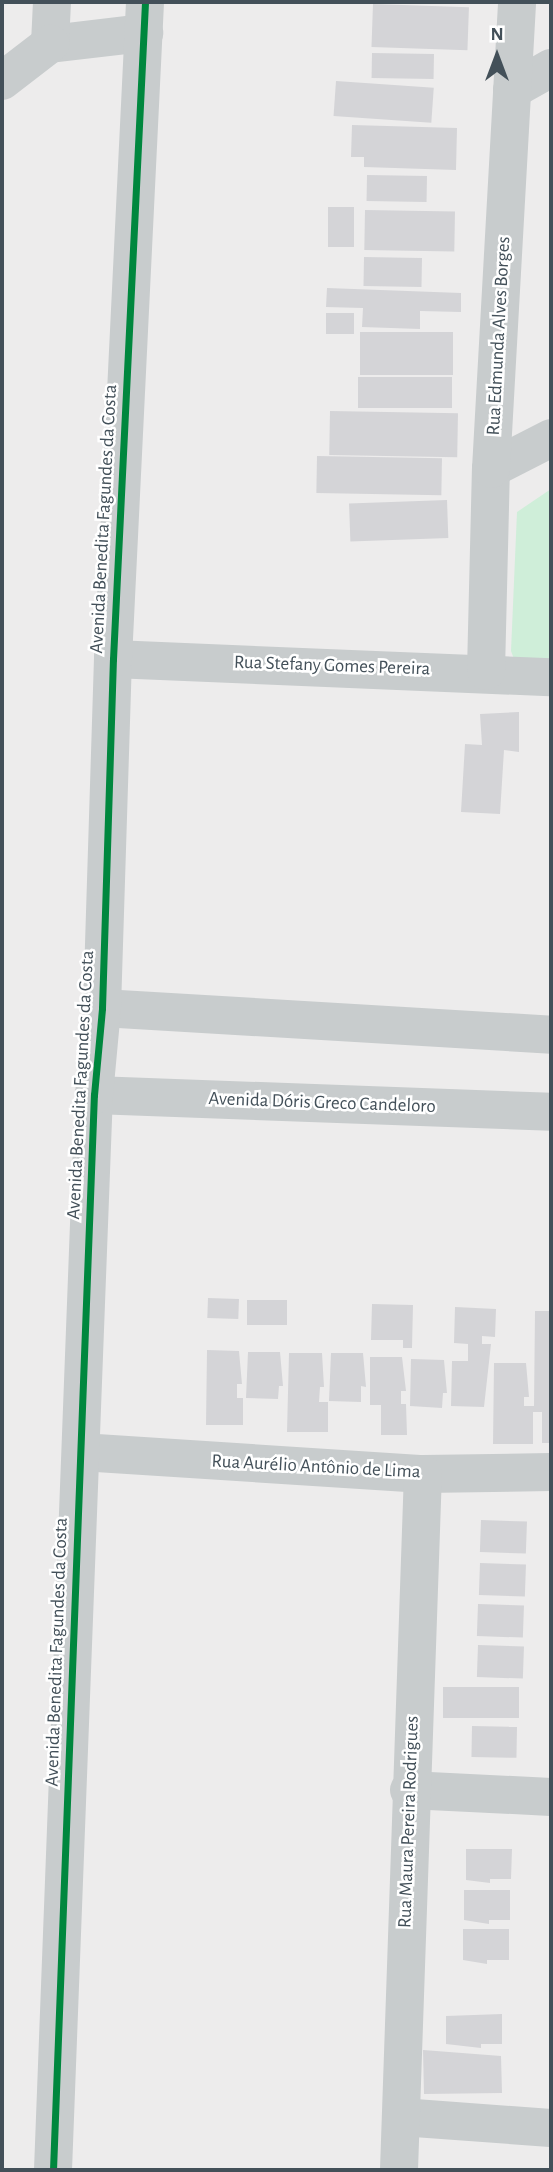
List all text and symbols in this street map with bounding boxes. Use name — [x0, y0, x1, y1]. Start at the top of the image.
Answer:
north arrow — [462, 21, 532, 91]
text: N — [490, 25, 504, 44]
street label: Rua Edmunda Alves Borges — [482, 236, 516, 436]
street label: Avenida Benedita Fagundes da Costa — [86, 384, 122, 654]
street label: Rua Stefany Gomes Pereira — [233, 651, 431, 681]
street label: Avenida Benedita Fagundes da Costa — [63, 950, 99, 1220]
street label: Avenida Dóris Greco Candeloro — [208, 1088, 436, 1118]
street label: Rua Aurélio Antônio de Lima — [211, 1450, 421, 1484]
street label: Avenida Benedita Fagundes da Costa — [41, 1517, 73, 1787]
street label: Rua Maura Pereira Rodrigues — [394, 1715, 424, 1929]

